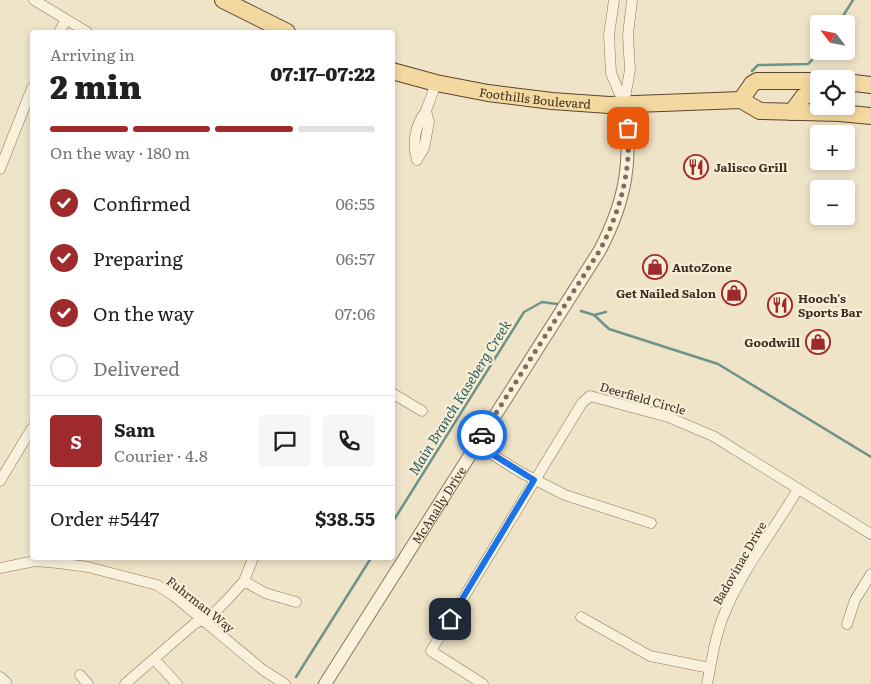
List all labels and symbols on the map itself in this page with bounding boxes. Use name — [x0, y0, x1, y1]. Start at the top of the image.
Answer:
north arrow — [810, 15, 855, 60]
street label: Foothills Boulevard — [478, 83, 592, 113]
pin — [607, 107, 649, 149]
restaurant icon: Jalisco Grill — [683, 154, 709, 180]
place label: Jalisco Grill — [714, 158, 788, 176]
shop icon: AutoZone — [642, 254, 668, 280]
place label: AutoZone — [672, 258, 732, 276]
shop icon: Get Nailed Salon — [721, 280, 747, 306]
place label: Get Nailed Salon — [616, 284, 717, 302]
place label: Hooch's Sports Bar — [798, 289, 863, 321]
restaurant icon: Hooch's Sports Bar — [767, 292, 793, 318]
water label: Main Branch Kaseberg Creek — [403, 315, 515, 479]
shop icon: Goodwill — [805, 329, 831, 355]
place label: Goodwill — [744, 333, 801, 351]
street label: Deerfield Circle — [598, 377, 688, 419]
courier — [457, 410, 507, 460]
street label: McAnally Drive — [407, 462, 470, 547]
street label: Badovinac Drive — [708, 518, 770, 608]
street label: Fuhrman Way — [163, 572, 239, 636]
pin — [429, 598, 471, 640]

